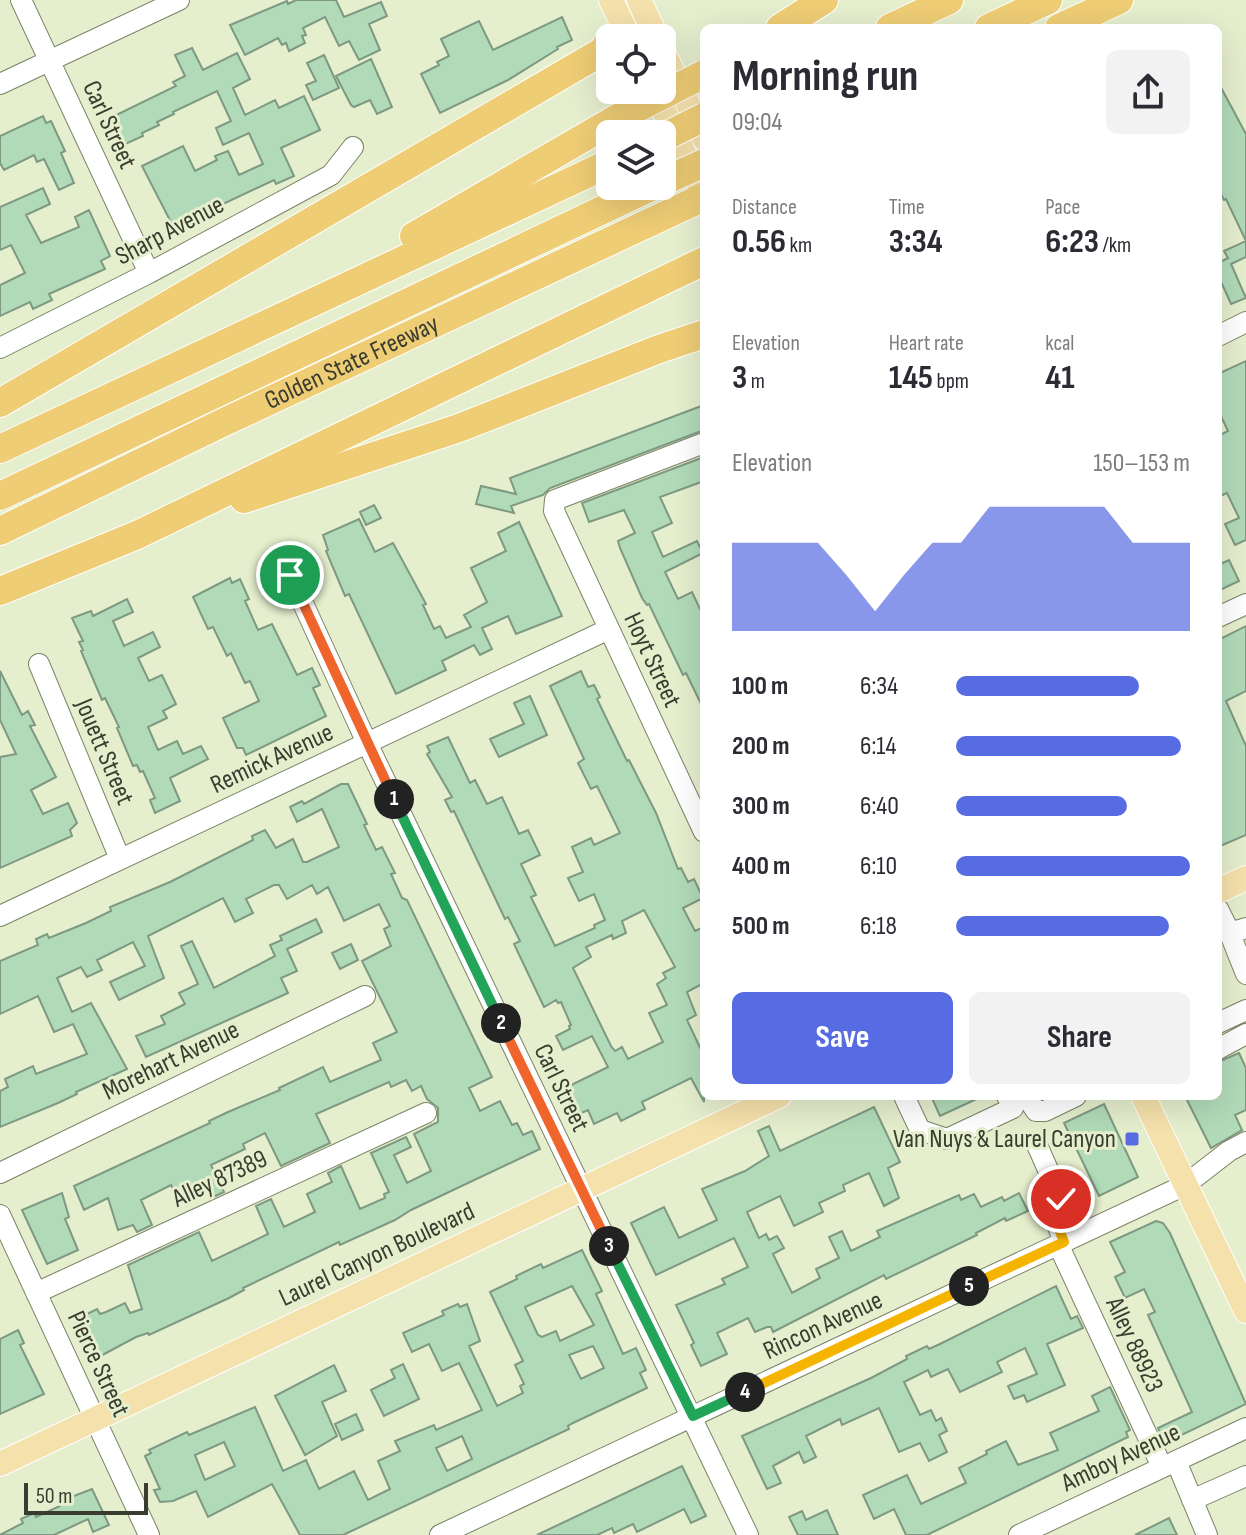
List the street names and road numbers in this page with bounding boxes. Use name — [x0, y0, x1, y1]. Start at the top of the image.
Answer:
street label: Carl Street — [75, 76, 143, 174]
street label: Sharp Avenue — [111, 190, 229, 272]
street label: Golden State Freeway — [260, 308, 443, 416]
street label: Hoyt Street — [617, 608, 687, 712]
street label: Jouett Street — [67, 693, 140, 810]
street label: Remick Avenue — [206, 717, 338, 801]
street label: Morehart Avenue — [98, 1015, 244, 1107]
street label: Carl Street — [527, 1039, 595, 1137]
street label: Alley 87389 — [167, 1144, 272, 1215]
street label: Laurel Canyon Boulevard — [274, 1196, 480, 1314]
street label: Rincon Avenue — [758, 1285, 888, 1367]
street label: Alley 88923 — [1098, 1292, 1170, 1398]
street label: Pierce Street — [60, 1306, 136, 1422]
street label: Amboy Avenue — [1056, 1417, 1185, 1499]

